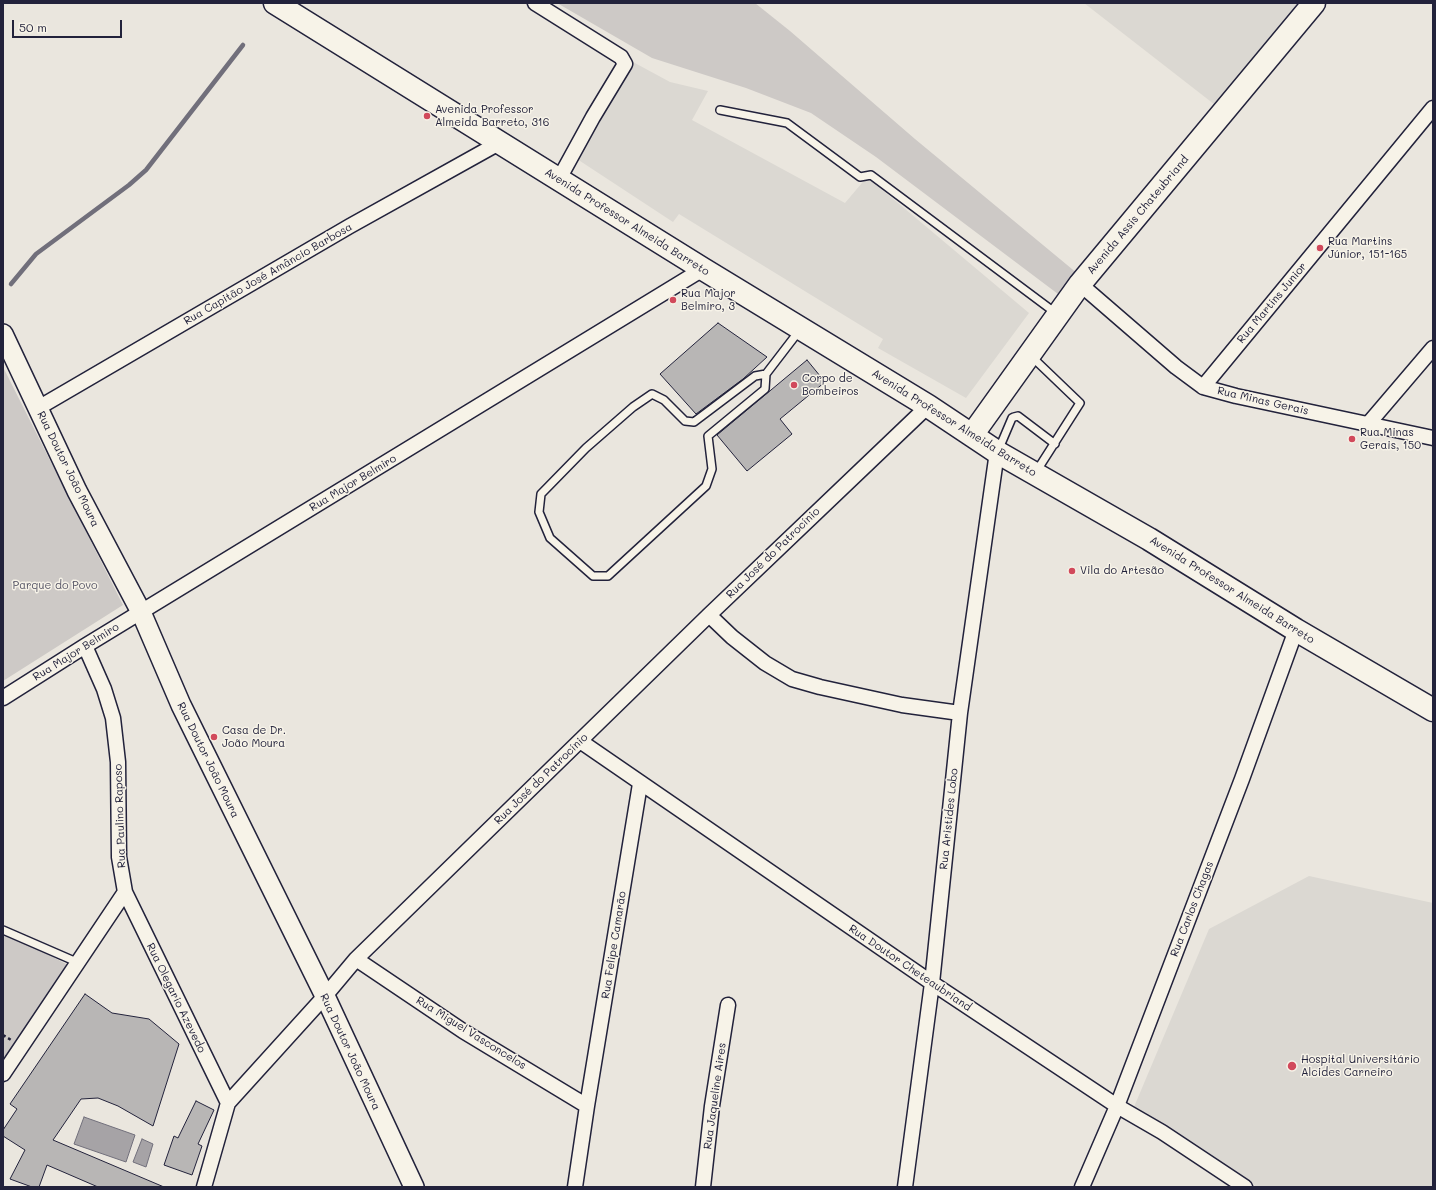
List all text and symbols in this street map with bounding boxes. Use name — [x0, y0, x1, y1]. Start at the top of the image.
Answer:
scale bar — [14, 12, 124, 38]
text: 50 m — [19, 19, 47, 35]
place label: Avenida Professor Almeida Barreto, 316 — [435, 103, 549, 129]
marker: Avenida Professor Almeida Barreto, 316 — [422, 111, 432, 121]
street label: Avenida Assis Chateubriand — [1084, 153, 1192, 277]
street label: Avenida Professor Almeida Barreto — [542, 166, 712, 278]
street label: Rua Capitão José Amâncio Barbosa — [181, 220, 355, 328]
place label: Rua Martins Júnior, 151-165 — [1328, 235, 1407, 261]
marker: Rua Martins Júnior, 151-165 — [1315, 243, 1325, 253]
street label: Rua Martins Junior — [1234, 260, 1310, 346]
place label: Rua Major Belmiro, 3 — [681, 287, 736, 313]
marker: Rua Major Belmiro, 3 — [668, 295, 678, 305]
street label: Avenida Professor Almeida Barreto — [869, 367, 1039, 479]
place label: Corpo de Bombeiros — [802, 372, 859, 398]
marker: Corpo de Bombeiros — [789, 380, 799, 390]
street label: Rua Minas Gerais — [1216, 384, 1310, 418]
street label: Rua Doutor João Moura — [34, 409, 102, 529]
place label: Rua Minas Gerais, 150 — [1360, 426, 1421, 452]
marker: Rua Minas Gerais, 150 — [1347, 434, 1357, 444]
street label: Rua Major Belmiro — [307, 452, 399, 514]
street label: Rua José do Patrocínio — [723, 505, 823, 601]
street label: Avenida Professor Almeida Barreto — [1147, 534, 1317, 646]
place label: Vila do Artesão — [1080, 564, 1164, 578]
marker: Vila do Artesão — [1067, 566, 1077, 576]
park label: Parque do Povo — [12, 579, 98, 593]
street label: Rua Major Belmiro — [31, 620, 121, 684]
street label: Rua Doutor João Moura — [174, 700, 242, 820]
place label: Casa de Dr. João Moura — [222, 724, 286, 750]
street label: Rua José do Patrocínio — [491, 731, 591, 827]
marker: Casa de Dr. João Moura — [209, 732, 219, 742]
street label: Rua Paulino Raposo — [112, 764, 128, 868]
street label: Rua Aristides Lobo — [937, 768, 961, 870]
street label: Rua Carlos Chagas — [1168, 859, 1216, 959]
street label: Rua Felipe Camarão — [599, 890, 629, 1000]
street label: Rua Doutor Cheteaubriand — [846, 922, 974, 1014]
street label: Rua Olegario Azevedo — [144, 941, 208, 1055]
street label: Rua Doutor João Moura — [317, 992, 383, 1112]
street label: Rua Miguel Vasconcelos — [414, 994, 528, 1072]
street label: Rua Jaqueline Aires — [701, 1042, 729, 1150]
place label: Hospital Universitário Alcides Carneiro — [1301, 1053, 1420, 1079]
marker: Hospital Universitário Alcides Carneiro — [1286, 1060, 1298, 1072]

